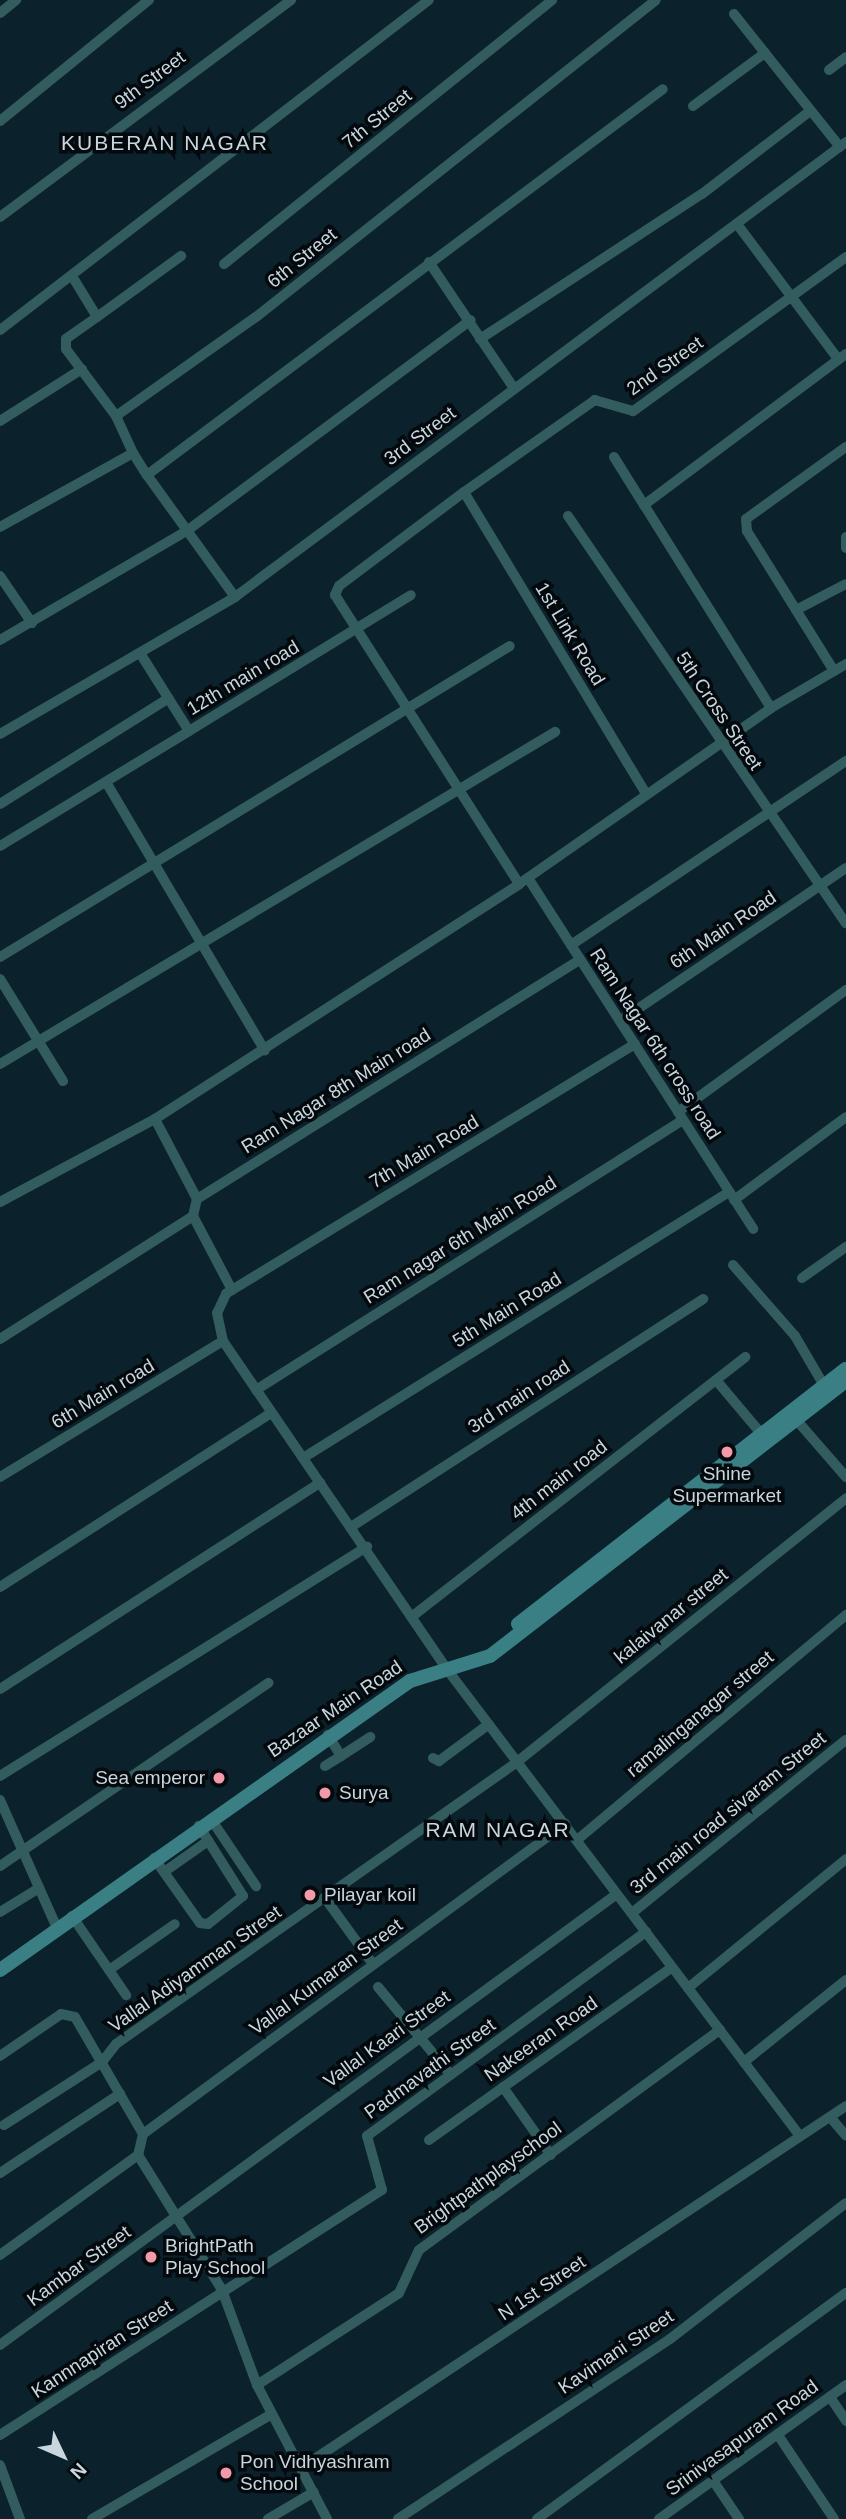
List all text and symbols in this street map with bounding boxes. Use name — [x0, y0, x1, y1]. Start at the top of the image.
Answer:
street label: 9th Street — [110, 46, 190, 114]
street label: 7th Street — [338, 84, 416, 154]
district label: KUBERAN NAGAR — [63, 130, 267, 156]
street label: 6th Street — [263, 223, 341, 293]
street label: 2nd Street — [623, 332, 707, 400]
street label: 3rd Street — [380, 402, 460, 470]
street label: 1st Link Road — [530, 578, 610, 690]
street label: 12th main road — [183, 636, 303, 720]
street label: 5th Cross Street — [671, 648, 767, 774]
street label: 6th Main Road — [665, 886, 781, 974]
street label: Ram Nagar 6th cross road — [585, 944, 725, 1144]
street label: Ram Nagar 8th Main road — [237, 1023, 435, 1159]
street label: 7th Main Road — [365, 1110, 483, 1194]
street label: Ram nagar 6th Main Road — [359, 1171, 561, 1309]
street label: 5th Main Road — [449, 1268, 565, 1352]
street label: 6th Main road — [47, 1354, 159, 1434]
street label: 3rd main road — [464, 1356, 574, 1438]
street label: 4th main road — [506, 1435, 612, 1525]
marker: Shine Supermarket — [719, 1444, 735, 1460]
place label: Shine Supermarket — [673, 1463, 781, 1507]
street label: kalaivanar street — [610, 1563, 732, 1669]
street label: ramalinganagar street — [622, 1646, 778, 1782]
street label: Bazaar Main Road — [263, 1656, 407, 1762]
street label: 3rd main road sivaram Street — [626, 1727, 830, 1899]
place label: Sea emperor — [95, 1767, 205, 1789]
marker: Sea emperor — [211, 1770, 227, 1786]
place label: Surya — [339, 1782, 389, 1804]
marker: Surya — [317, 1785, 333, 1801]
district label: RAM NAGAR — [427, 1817, 569, 1843]
place label: Pilayar koil — [324, 1884, 416, 1906]
marker: Pilayar koil — [302, 1887, 318, 1903]
street label: Vallal Adiyamman Street — [104, 1900, 286, 2038]
street label: Vallal Kumaran Street — [245, 1914, 407, 2040]
street label: Vallal Kaari Street — [319, 1985, 455, 2093]
street label: Nakeeran Road — [480, 1991, 602, 2087]
street label: Padmavathi Street — [360, 2014, 500, 2124]
street label: Brightpathplayschool — [410, 2117, 566, 2239]
street label: Kambar Street — [23, 2221, 135, 2311]
place label: BrightPath Play School — [165, 2235, 265, 2279]
marker: BrightPath Play School — [143, 2249, 159, 2265]
street label: N 1st Street — [494, 2251, 590, 2325]
street label: Kannnapiran Street — [27, 2295, 177, 2403]
street label: Kavimani Street — [554, 2305, 678, 2399]
street label: Srinivasapuram Road — [661, 2375, 823, 2501]
north arrow — [28, 2421, 98, 2491]
place label: Pon Vidhyashram School — [240, 2451, 390, 2495]
text: N — [66, 2459, 91, 2483]
marker: Pon Vidhyashram School — [218, 2465, 234, 2481]

